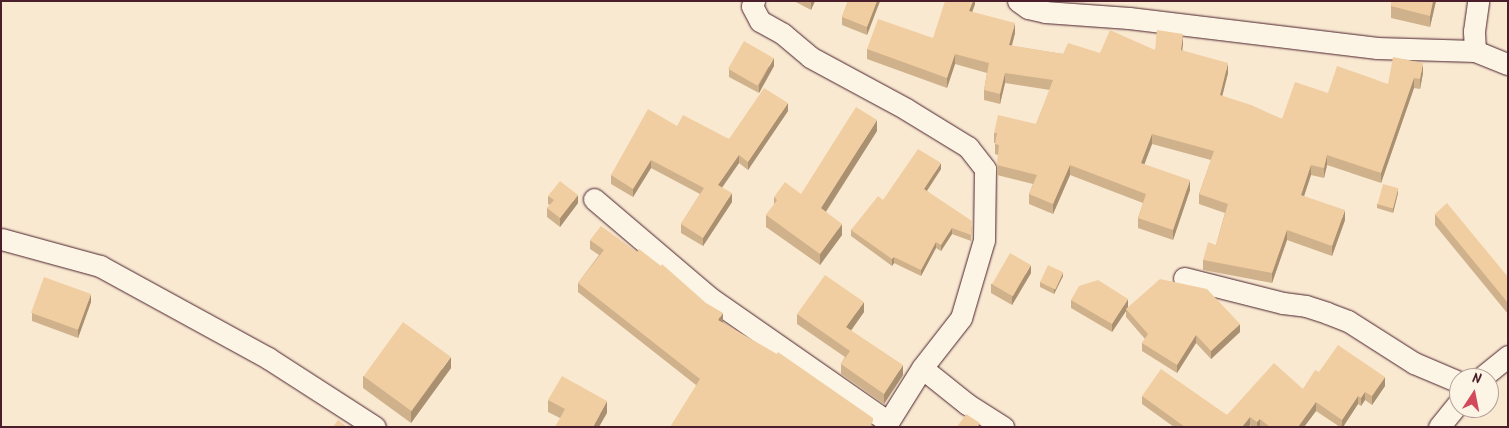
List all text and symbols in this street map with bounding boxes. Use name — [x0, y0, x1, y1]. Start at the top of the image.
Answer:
north arrow — [1449, 368, 1499, 418]
text: N — [1470, 368, 1483, 391]

